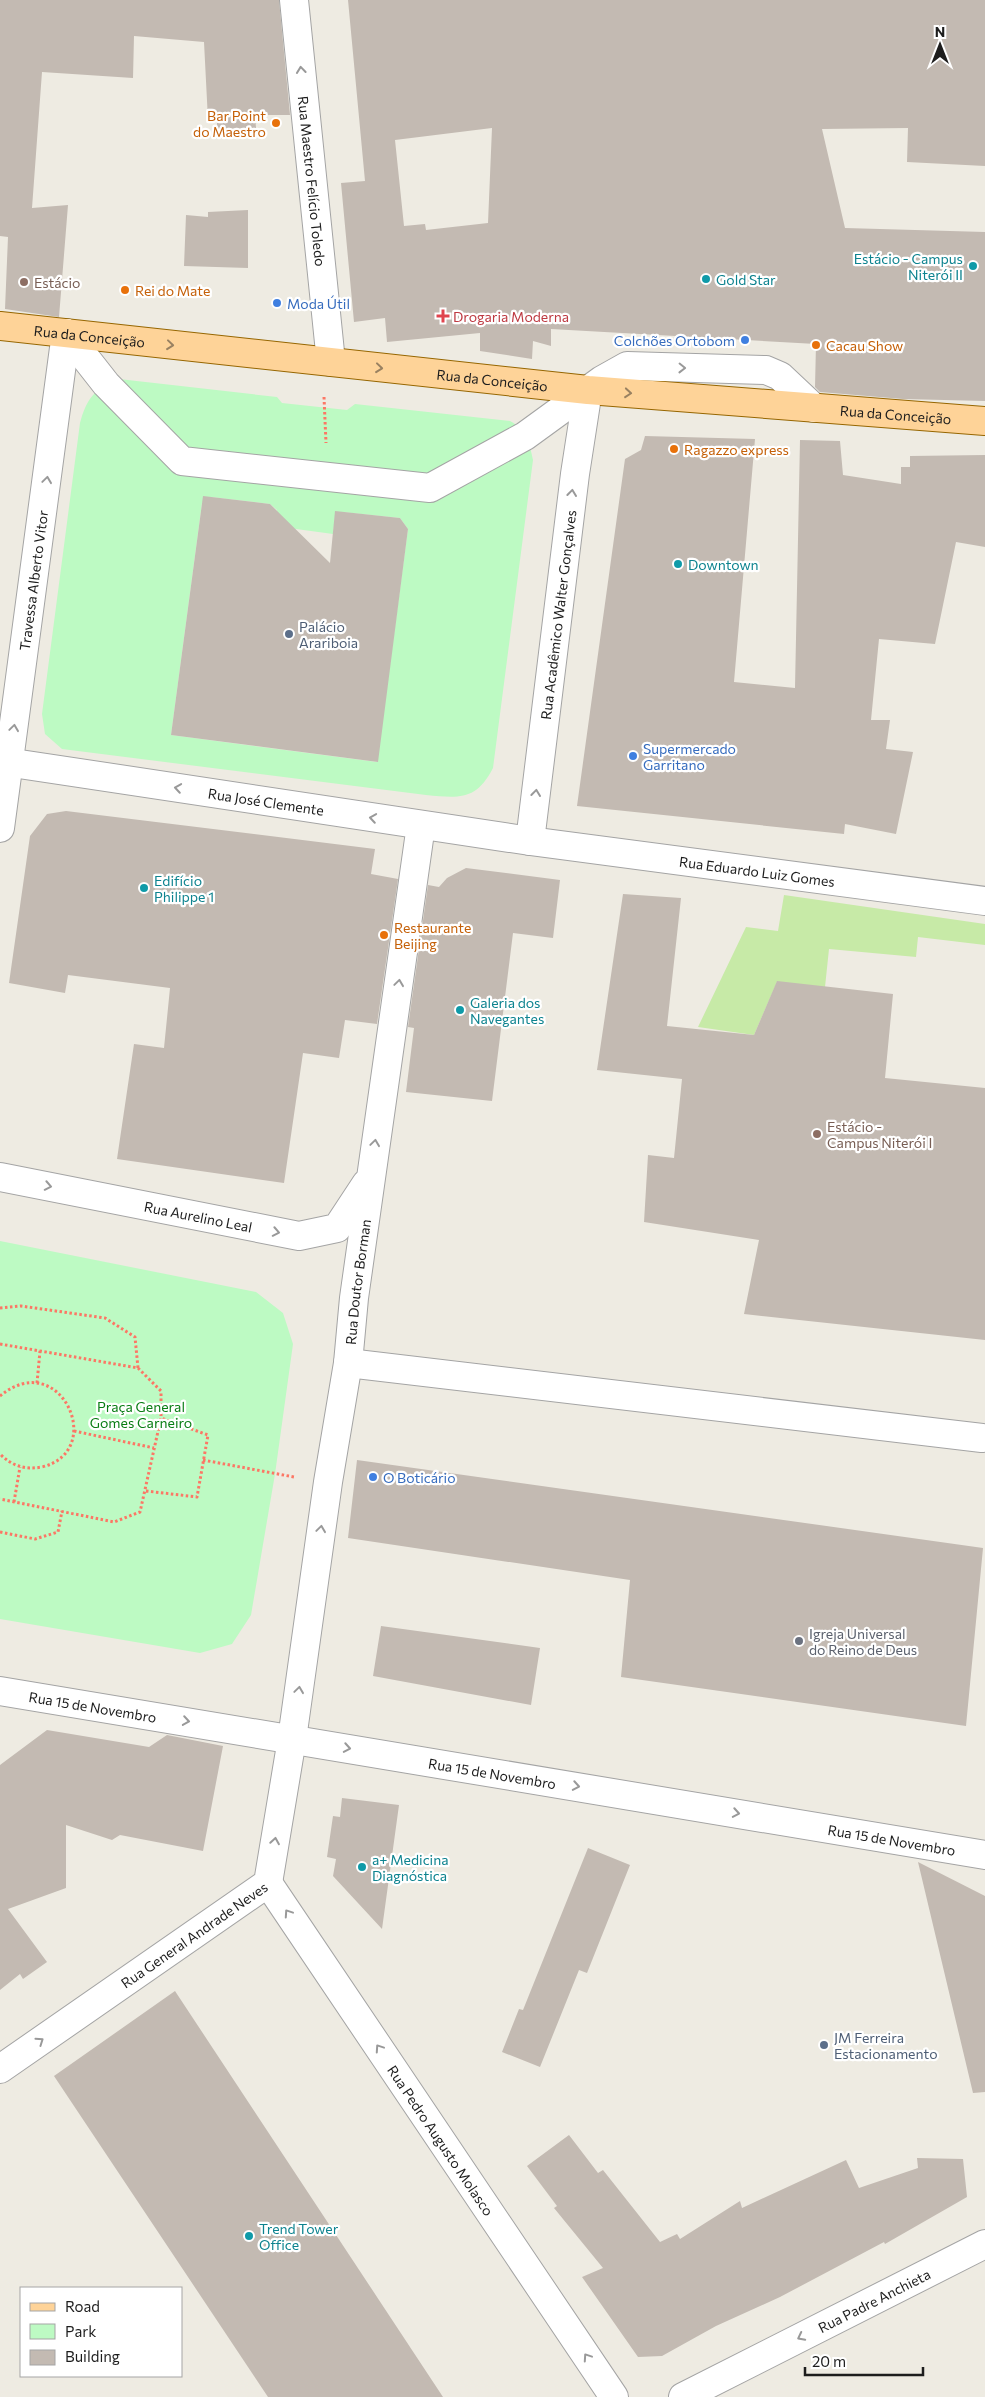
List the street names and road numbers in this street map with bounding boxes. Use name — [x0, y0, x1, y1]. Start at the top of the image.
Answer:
street label: Rua Maestro Felício Toledo — [295, 95, 330, 267]
street label: Rua da Conceição — [33, 321, 146, 350]
street label: Rua da Conceição — [436, 365, 549, 394]
street label: Rua da Conceição — [839, 401, 952, 427]
street label: Travessa Alberto Vitor — [15, 509, 51, 651]
street label: Rua Acadêmico Walter Gonçalves — [536, 509, 579, 720]
street label: Rua José Clemente — [207, 784, 325, 818]
street label: Rua Eduardo Luiz Gomes — [678, 852, 836, 890]
street label: Rua Aurelino Leal — [143, 1197, 254, 1235]
street label: Rua Doutor Borman — [341, 1218, 374, 1346]
street label: Rua 15 de Novembro — [28, 1687, 158, 1725]
street label: Rua 15 de Novembro — [427, 1754, 557, 1792]
street label: Rua 15 de Novembro — [827, 1820, 957, 1858]
street label: Rua General Andrade Neves — [117, 1878, 270, 1991]
street label: Rua Pedro Augusto Molasco — [384, 2062, 498, 2219]
street label: Rua Padre Anchieta — [815, 2265, 933, 2336]

